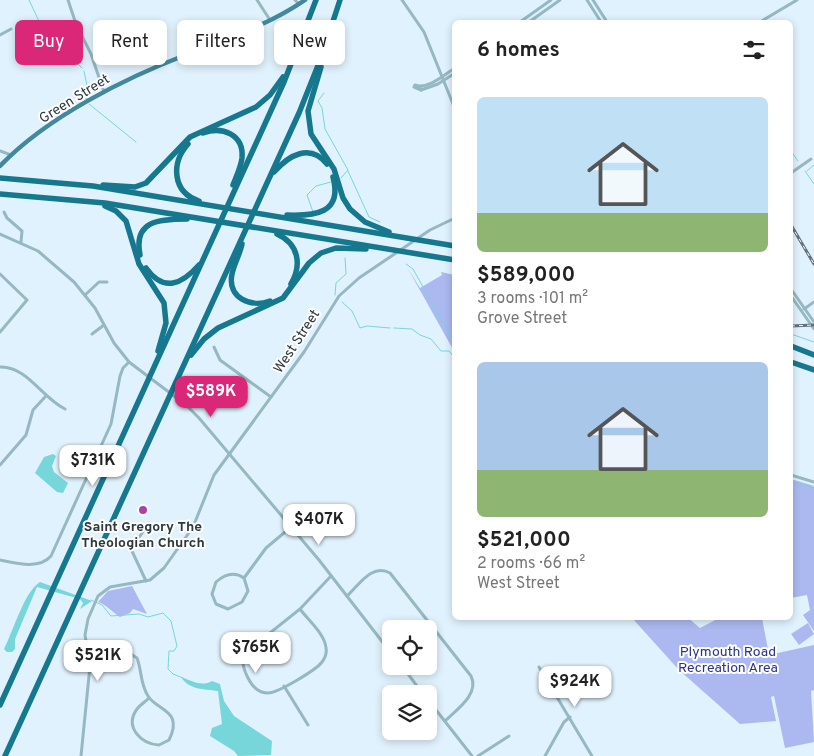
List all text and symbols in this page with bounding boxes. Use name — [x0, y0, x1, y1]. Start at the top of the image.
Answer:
chip: Buy — [15, 20, 83, 65]
chip: Rent — [93, 20, 167, 65]
chip: Filters — [177, 20, 264, 65]
chip: New — [274, 20, 345, 65]
icon: filters — [740, 36, 768, 64]
text: 6 homes — [477, 37, 560, 64]
street label: Green Street — [36, 71, 113, 128]
icon: home — [578, 129, 668, 219]
text: $589,000 — [477, 262, 575, 289]
text: 3 rooms · 101 m² — [477, 289, 588, 309]
street label: West Street — [270, 307, 324, 377]
text: Grove Street — [477, 309, 567, 329]
pin: $589K — [176, 376, 246, 418]
text: $589K — [186, 382, 236, 402]
icon: home — [578, 394, 668, 484]
pin: $731K — [58, 444, 128, 487]
text: $731K — [70, 451, 116, 471]
marker: Saint Gregory The Theologian Church — [137, 504, 149, 516]
pin: $407K — [284, 504, 354, 546]
text: $407K — [294, 510, 344, 530]
place label: Saint Gregory The Theologian Church — [81, 519, 205, 552]
text: $521,000 — [477, 527, 571, 554]
text: 2 rooms · 66 m² — [477, 554, 585, 574]
text: West Street — [477, 574, 560, 594]
map controls — [382, 620, 437, 740]
button: locate — [382, 620, 437, 675]
pin: $765K — [221, 632, 291, 674]
text: $765K — [232, 638, 280, 658]
pin: $521K — [63, 640, 133, 682]
park label: Plymouth Road Recreation Area — [678, 644, 778, 677]
text: $521K — [75, 646, 121, 666]
pin: $924K — [540, 666, 610, 708]
text: $924K — [550, 672, 600, 692]
button: layers — [382, 685, 437, 740]

